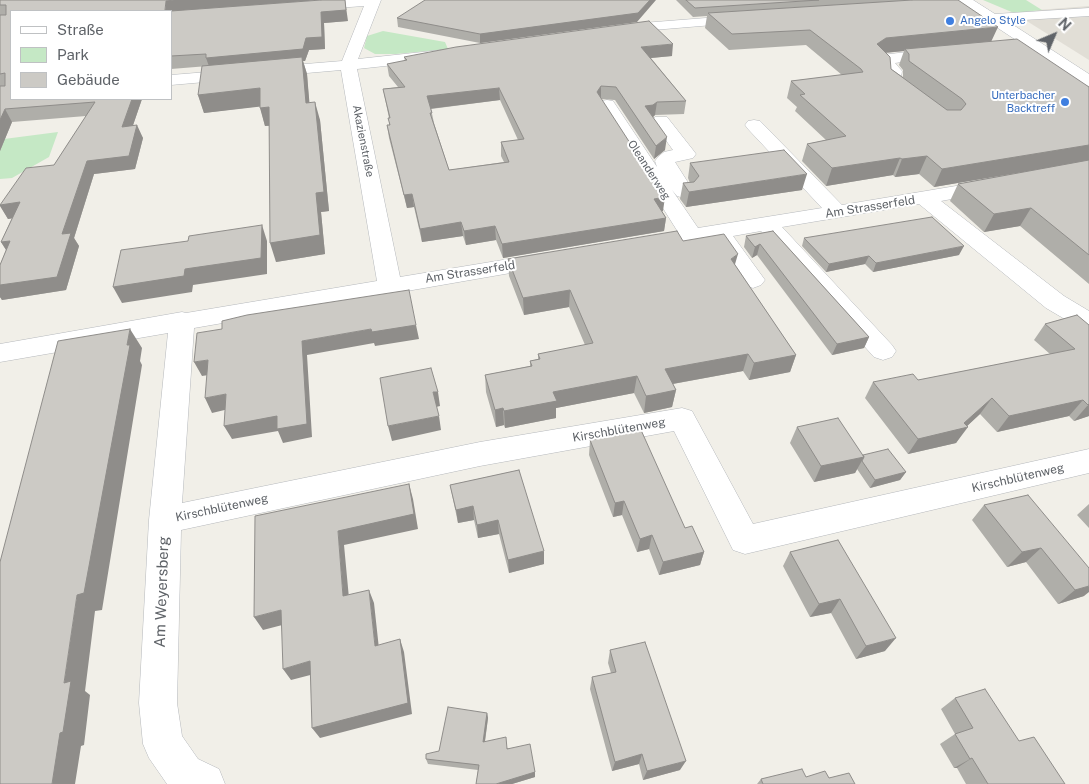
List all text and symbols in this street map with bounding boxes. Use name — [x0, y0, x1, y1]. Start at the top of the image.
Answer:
legend — [10, 10, 172, 100]
north arrow — [1029, 10, 1079, 60]
place label: Angelo Style — [960, 14, 1026, 28]
marker: Angelo Style — [944, 15, 956, 27]
text: N — [1055, 15, 1074, 34]
text: Straße — [57, 21, 104, 38]
text: Park — [57, 46, 89, 63]
text: Gebäude — [57, 71, 120, 88]
place label: Unterbacher Backtreff — [991, 89, 1055, 115]
marker: Unterbacher Backtreff — [1059, 96, 1071, 108]
street label: Akazienstraße — [350, 104, 376, 178]
street label: Oleanderweg — [625, 138, 673, 202]
street label: Am Strasserfeld — [824, 193, 916, 221]
street label: Am Strasserfeld — [424, 258, 516, 286]
street label: Kirschblütenweg — [571, 415, 667, 445]
street label: Kirschblütenweg — [970, 460, 1066, 496]
street label: Kirschblütenweg — [174, 491, 270, 525]
street label: Am Weyersberg — [151, 536, 173, 648]

